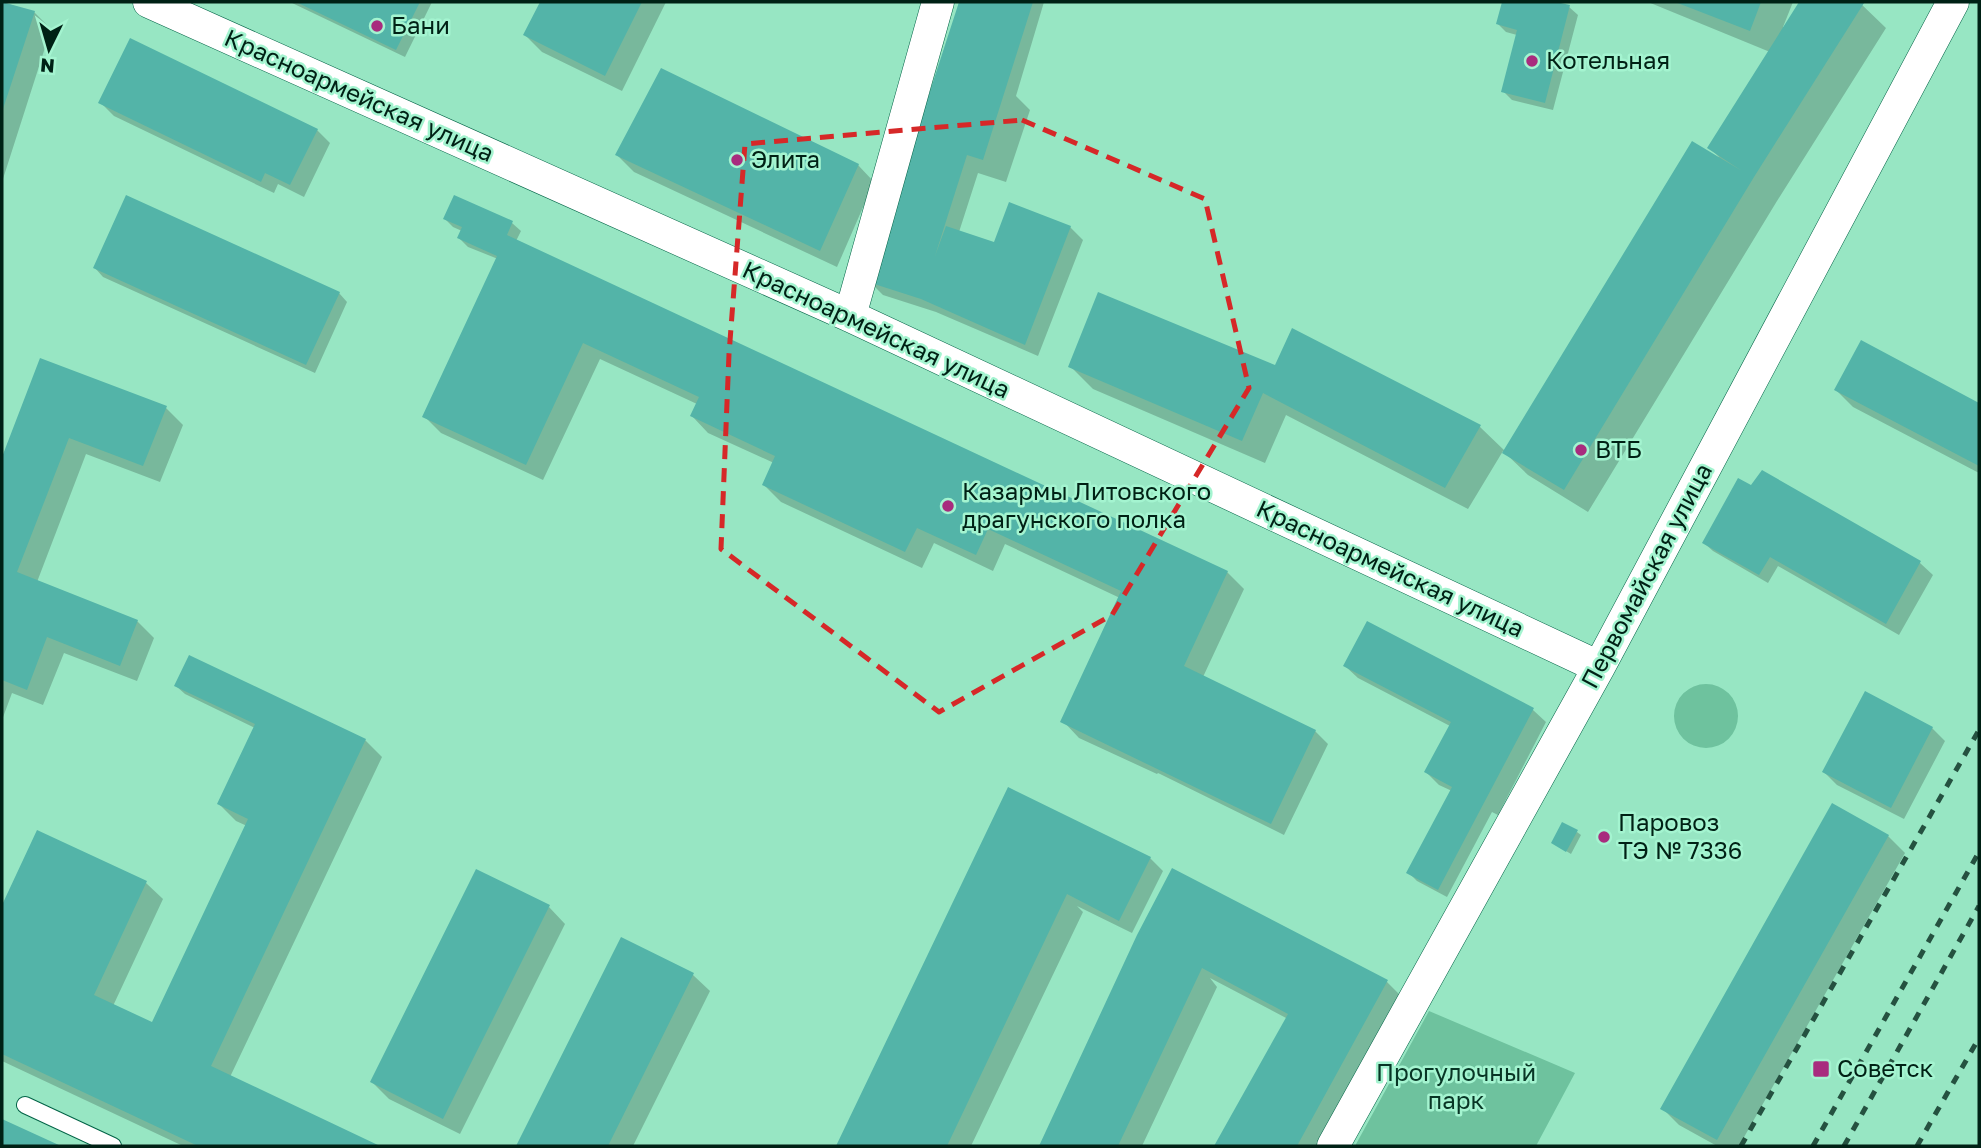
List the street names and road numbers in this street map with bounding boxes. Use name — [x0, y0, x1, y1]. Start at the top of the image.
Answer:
street label: Красноармейская улица — [221, 22, 499, 167]
street label: Красноармейская улица — [738, 254, 1015, 403]
street label: Первомайская улица — [1574, 458, 1717, 693]
street label: Красноармейская улица — [1252, 493, 1529, 642]

